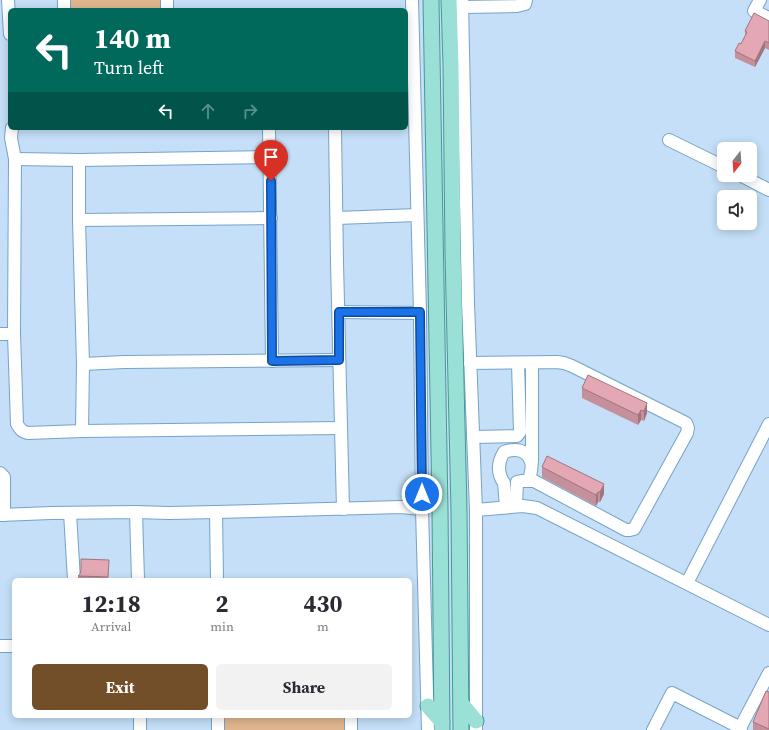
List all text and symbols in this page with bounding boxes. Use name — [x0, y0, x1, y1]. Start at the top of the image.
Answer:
text: 140 m — [94, 19, 171, 57]
icon: left — [28, 24, 80, 76]
text: Turn left — [94, 55, 164, 80]
icon: left — [155, 100, 177, 122]
icon: ahead — [197, 100, 219, 122]
icon: right — [239, 100, 261, 122]
pin — [254, 140, 288, 181]
north arrow — [717, 142, 757, 182]
map controls — [717, 142, 757, 230]
icon: arrive — [260, 146, 282, 168]
button: sound — [717, 190, 757, 230]
position arrow — [401, 473, 443, 515]
text: 12:18 — [82, 587, 141, 620]
text: 2 — [216, 587, 229, 620]
text: 430 — [303, 587, 342, 620]
text: Arrival — [91, 618, 131, 635]
text: min — [210, 618, 234, 635]
text: m — [317, 618, 329, 635]
button: Exit — [32, 664, 208, 710]
button: Share — [216, 664, 392, 710]

